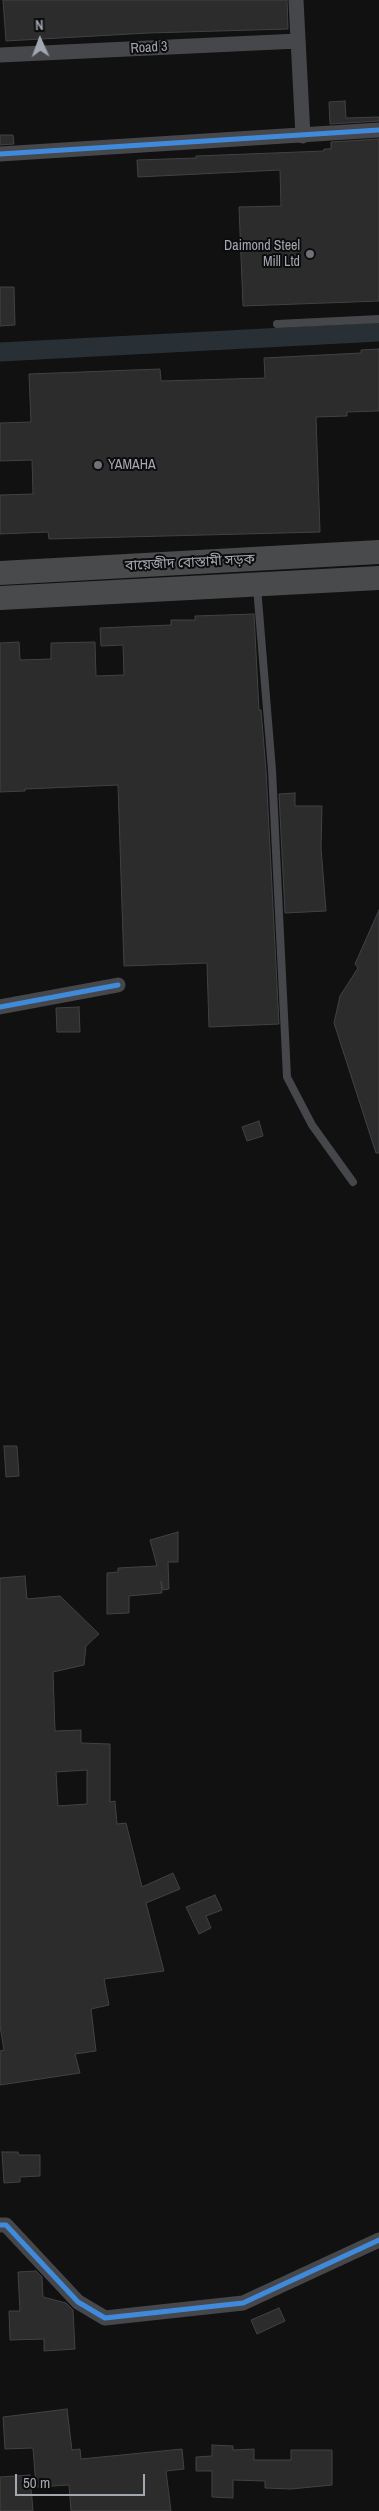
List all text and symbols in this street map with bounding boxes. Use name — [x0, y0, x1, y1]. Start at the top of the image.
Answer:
north arrow — [15, 15, 65, 65]
text: N — [35, 16, 44, 34]
street label: Road 3 — [130, 39, 168, 57]
place label: Daimond Steel Mill Ltd — [224, 238, 300, 270]
marker: Daimond Steel Mill Ltd — [304, 248, 316, 260]
place label: YAMAHA — [108, 457, 156, 473]
marker: YAMAHA — [92, 459, 104, 471]
street label: বায়েজীদ বোস্তামী সড়ক — [125, 551, 255, 575]
scale bar — [18, 2464, 148, 2496]
text: 50 m — [23, 2472, 50, 2493]

